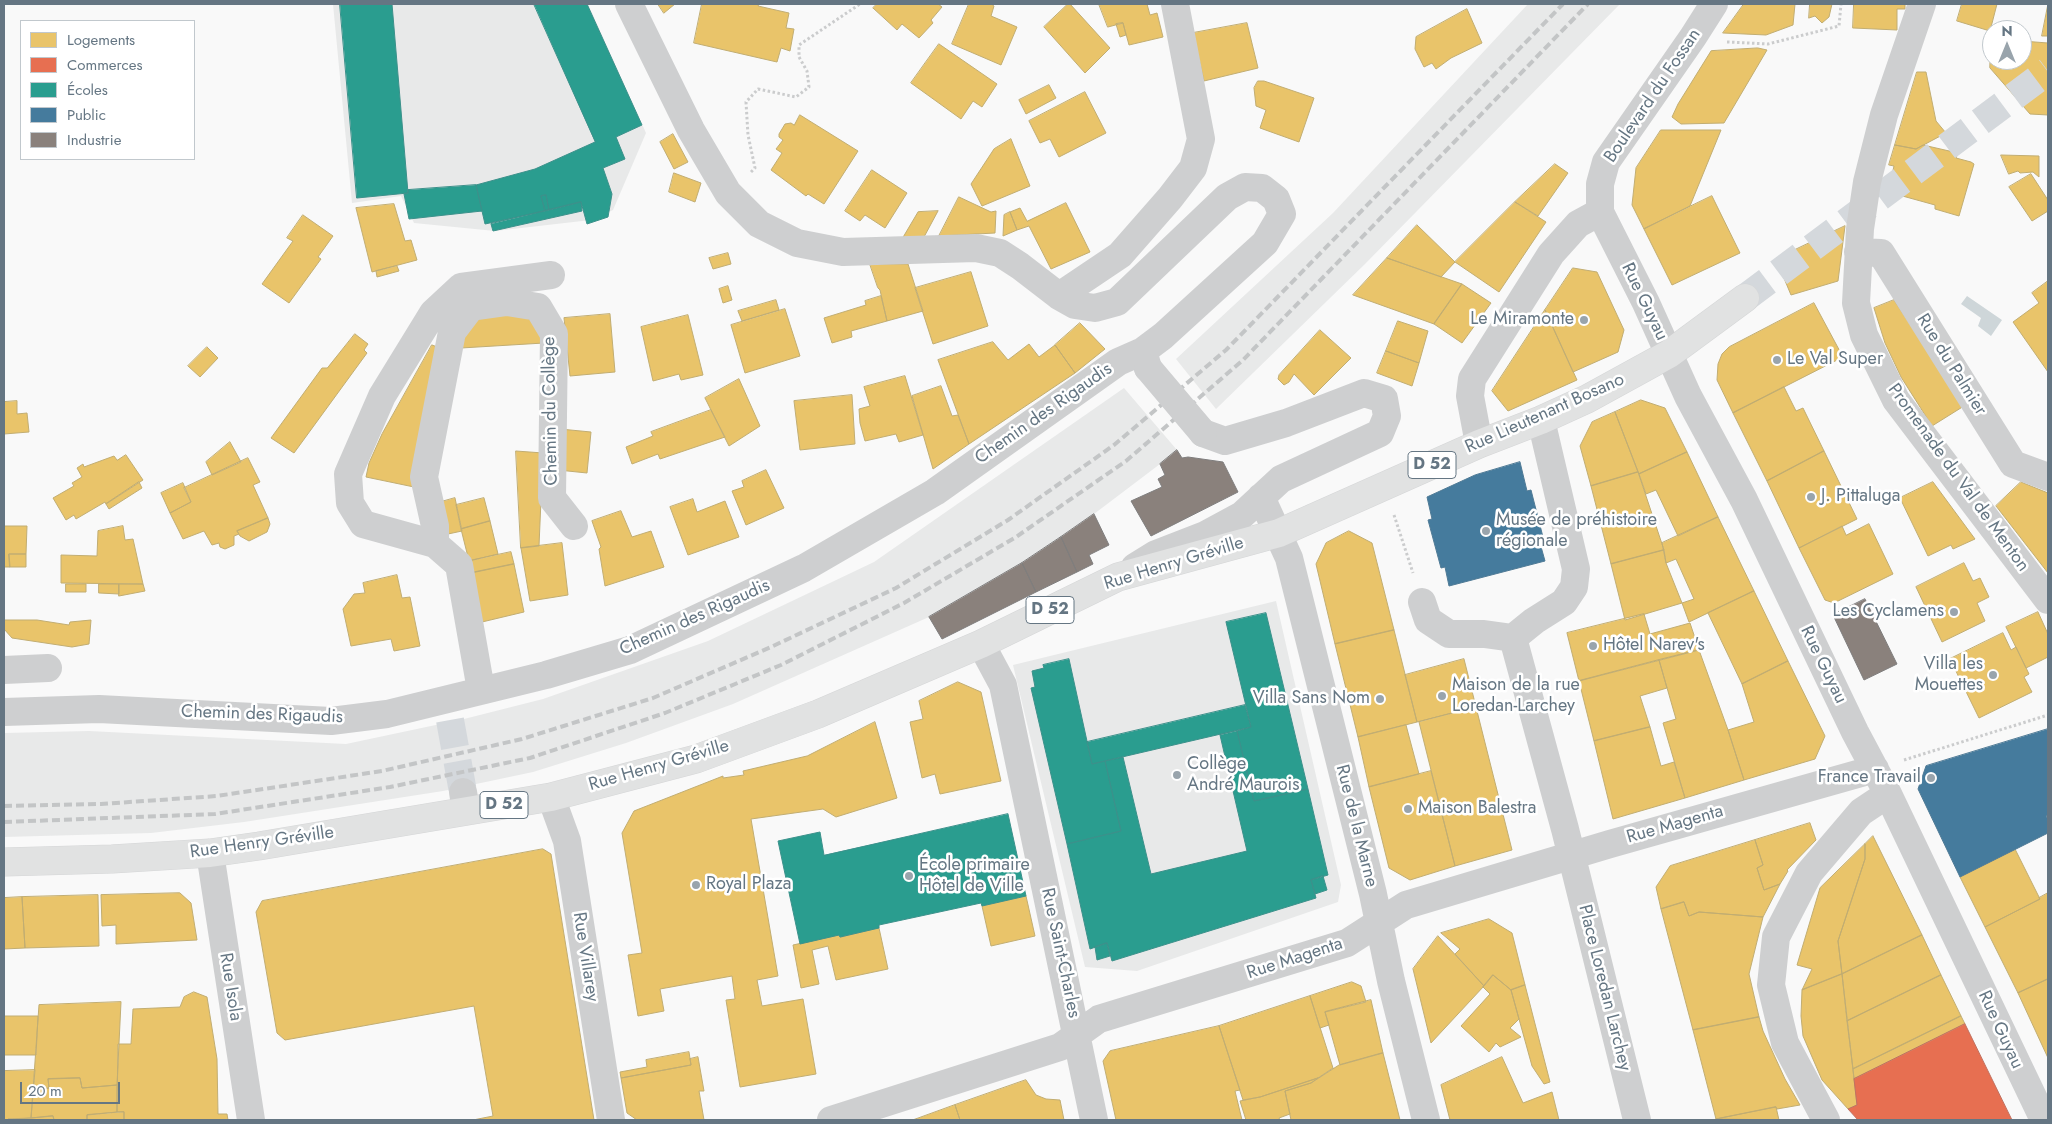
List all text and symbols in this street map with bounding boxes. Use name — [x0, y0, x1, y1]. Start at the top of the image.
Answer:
legend — [20, 20, 195, 160]
north arrow — [1982, 20, 2032, 70]
text: N — [2001, 21, 2013, 41]
street label: Boulevard du Fossan — [1600, 25, 1706, 167]
text: Logements — [67, 29, 135, 51]
text: Commerces — [67, 54, 142, 76]
text: Écoles — [67, 79, 108, 101]
text: Public — [67, 104, 106, 126]
text: Industrie — [67, 129, 121, 151]
street label: Rue Guyau — [1616, 260, 1672, 344]
place label: Le Miramonte — [1470, 309, 1574, 331]
street label: Rue du Palmier — [1911, 310, 1991, 420]
marker: Le Miramonte — [1578, 314, 1590, 326]
street label: Chemin du Collège — [539, 336, 563, 486]
place label: Le Val Super — [1787, 349, 1883, 371]
marker: Le Val Super — [1771, 354, 1783, 366]
street label: Chemin des Rigaudis — [971, 359, 1117, 469]
street label: Rue Lieutenant Bosano — [1462, 369, 1628, 459]
street label: Promenade du Val de Menton — [1883, 380, 2033, 576]
road number: D 52 — [1408, 452, 1456, 478]
place label: J. Pittaluga — [1821, 486, 1900, 508]
marker: J. Pittaluga — [1805, 491, 1817, 503]
place label: Musée de préhistoire régionale — [1496, 510, 1657, 552]
marker: Musée de préhistoire régionale — [1480, 525, 1492, 537]
street label: Rue Henry Gréville — [1102, 532, 1246, 596]
street label: Chemin des Rigaudis — [617, 575, 773, 661]
road number: D 52 — [1026, 596, 1074, 624]
place label: Les Cyclamens — [1833, 601, 1944, 623]
marker: Les Cyclamens — [1948, 606, 1960, 618]
street label: Rue Guyau — [1795, 623, 1851, 707]
place label: Hôtel Narev's — [1603, 635, 1705, 657]
marker: Hôtel Narev's — [1587, 640, 1599, 652]
place label: Villa les Mouettes — [1915, 654, 1983, 696]
marker: Villa les Mouettes — [1987, 669, 1999, 681]
place label: Maison de la rue Loredan-Larchey — [1452, 675, 1580, 718]
place label: Villa Sans Nom — [1253, 688, 1370, 710]
marker: Maison de la rue Loredan-Larchey — [1436, 690, 1448, 702]
marker: Villa Sans Nom — [1374, 693, 1386, 705]
street label: Chemin des Rigaudis — [181, 701, 343, 729]
street label: Rue Henry Gréville — [586, 736, 732, 796]
place label: Collège André Maurois — [1187, 754, 1300, 796]
street label: Rue de la Marne — [1330, 763, 1382, 889]
place label: France Travail — [1818, 767, 1921, 789]
marker: Collège André Maurois — [1171, 769, 1183, 781]
marker: France Travail — [1925, 772, 1937, 784]
road number: D 52 — [480, 792, 528, 818]
place label: Maison Balestra — [1418, 798, 1536, 820]
street label: Rue Magenta — [1624, 801, 1726, 849]
marker: Maison Balestra — [1402, 803, 1414, 815]
street label: Rue Henry Gréville — [189, 822, 335, 864]
place label: École primaire Hôtel de Ville — [919, 855, 1030, 898]
marker: École primaire Hôtel de Ville — [903, 870, 915, 882]
place label: Royal Plaza — [706, 874, 791, 896]
marker: Royal Plaza — [690, 879, 702, 891]
street label: Rue Saint-Charles — [1036, 886, 1084, 1020]
street label: Place Loredan Larchey — [1573, 903, 1635, 1073]
street label: Rue Villarey — [567, 911, 603, 1003]
street label: Rue Magenta — [1244, 933, 1346, 985]
street label: Rue Isola — [214, 951, 246, 1023]
street label: Rue Guyau — [1973, 988, 2027, 1072]
scale bar — [22, 1072, 122, 1104]
text: 20 m — [28, 1080, 62, 1102]

